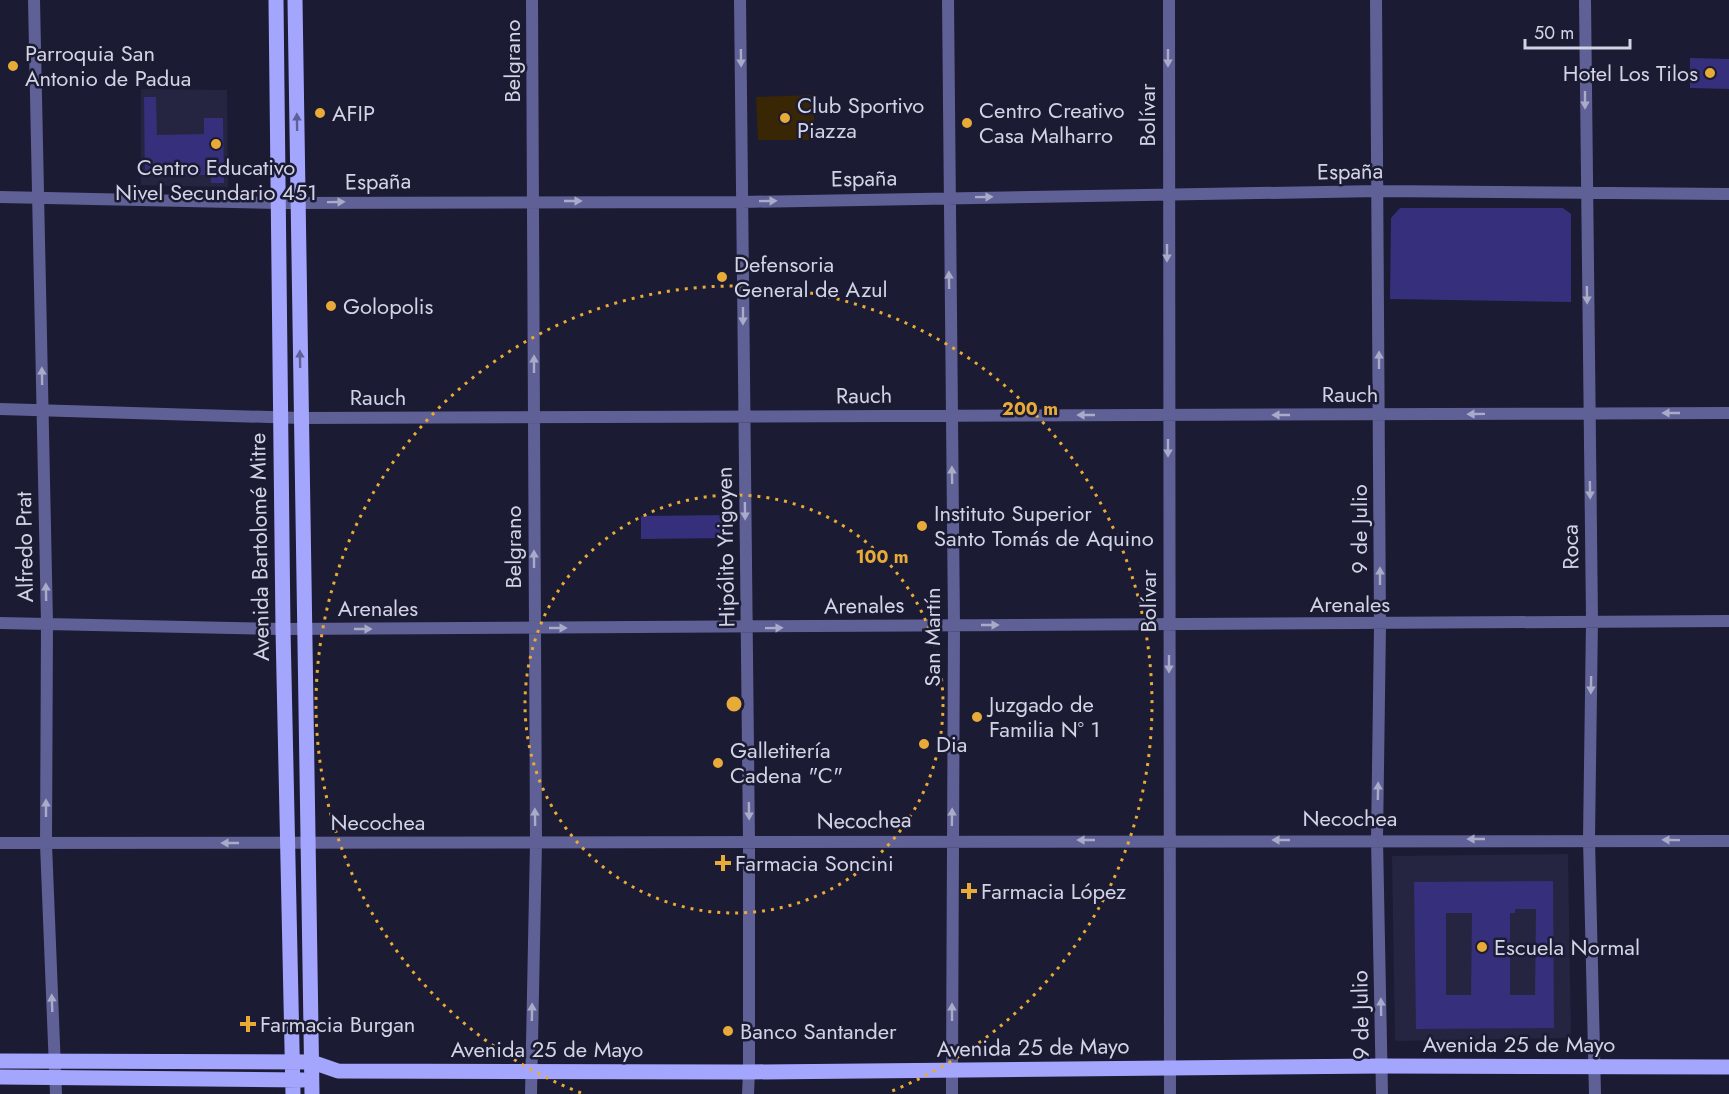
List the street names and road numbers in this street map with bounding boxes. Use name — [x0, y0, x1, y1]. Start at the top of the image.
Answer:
street label: Belgrano — [496, 20, 528, 102]
street label: Bolívar — [1131, 83, 1163, 146]
street label: España — [1317, 154, 1383, 188]
street label: España — [831, 161, 897, 195]
street label: España — [345, 164, 411, 198]
street label: Rauch — [1322, 378, 1378, 410]
street label: Rauch — [835, 379, 893, 411]
street label: Rauch — [350, 381, 406, 413]
street label: Avenida Bartolomé Mitre — [241, 433, 277, 661]
street label: Hipólito Yrigoyen — [708, 466, 742, 628]
street label: 9 de Julio — [1343, 484, 1375, 574]
street label: Alfredo Prat — [7, 491, 41, 603]
street label: Belgrano — [497, 506, 529, 588]
street label: Roca — [1554, 524, 1586, 570]
street label: Bolívar — [1132, 569, 1164, 632]
street label: San Martín — [916, 587, 948, 687]
street label: Arenales — [823, 588, 905, 622]
street label: Arenales — [1310, 588, 1390, 620]
street label: Arenales — [338, 592, 418, 624]
street label: Necochea — [1303, 802, 1397, 834]
street label: Necochea — [816, 803, 912, 837]
street label: Necochea — [331, 806, 425, 838]
street label: 9 de Julio — [1343, 970, 1377, 1060]
street label: Avenida 25 de Mayo — [1423, 1028, 1615, 1060]
street label: Avenida 25 de Mayo — [936, 1029, 1130, 1065]
street label: Avenida 25 de Mayo — [451, 1033, 643, 1065]

